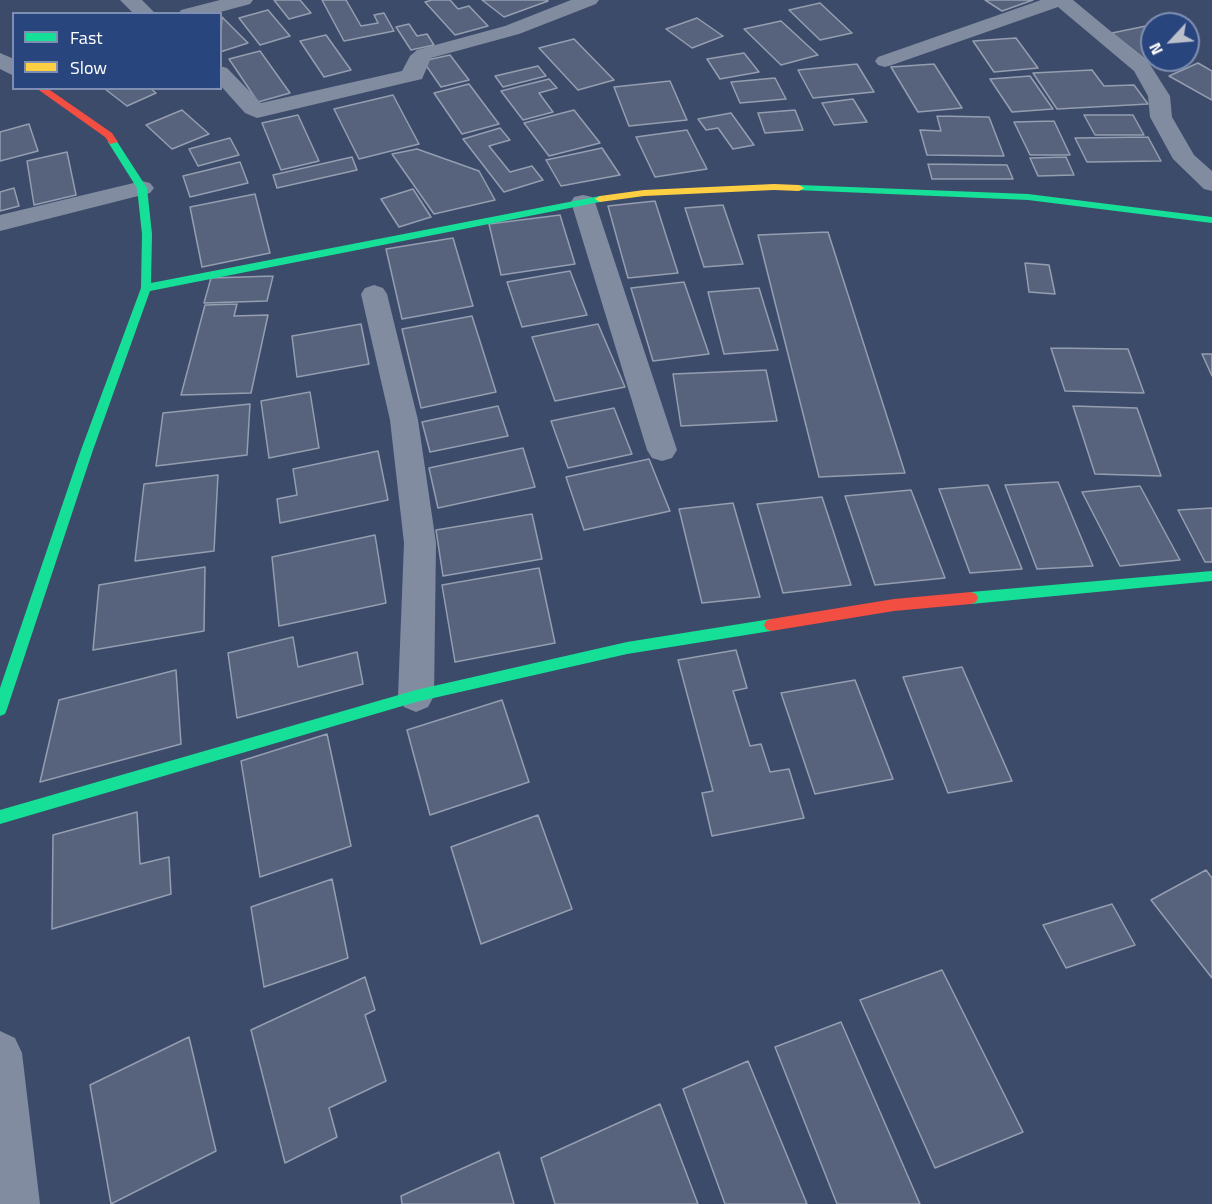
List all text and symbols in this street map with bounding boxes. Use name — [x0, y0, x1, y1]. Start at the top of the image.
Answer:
legend — [12, 12, 222, 90]
north arrow — [1140, 12, 1200, 72]
text: Fast — [70, 24, 103, 51]
text: N — [1142, 39, 1169, 59]
text: Slow — [70, 54, 107, 81]

